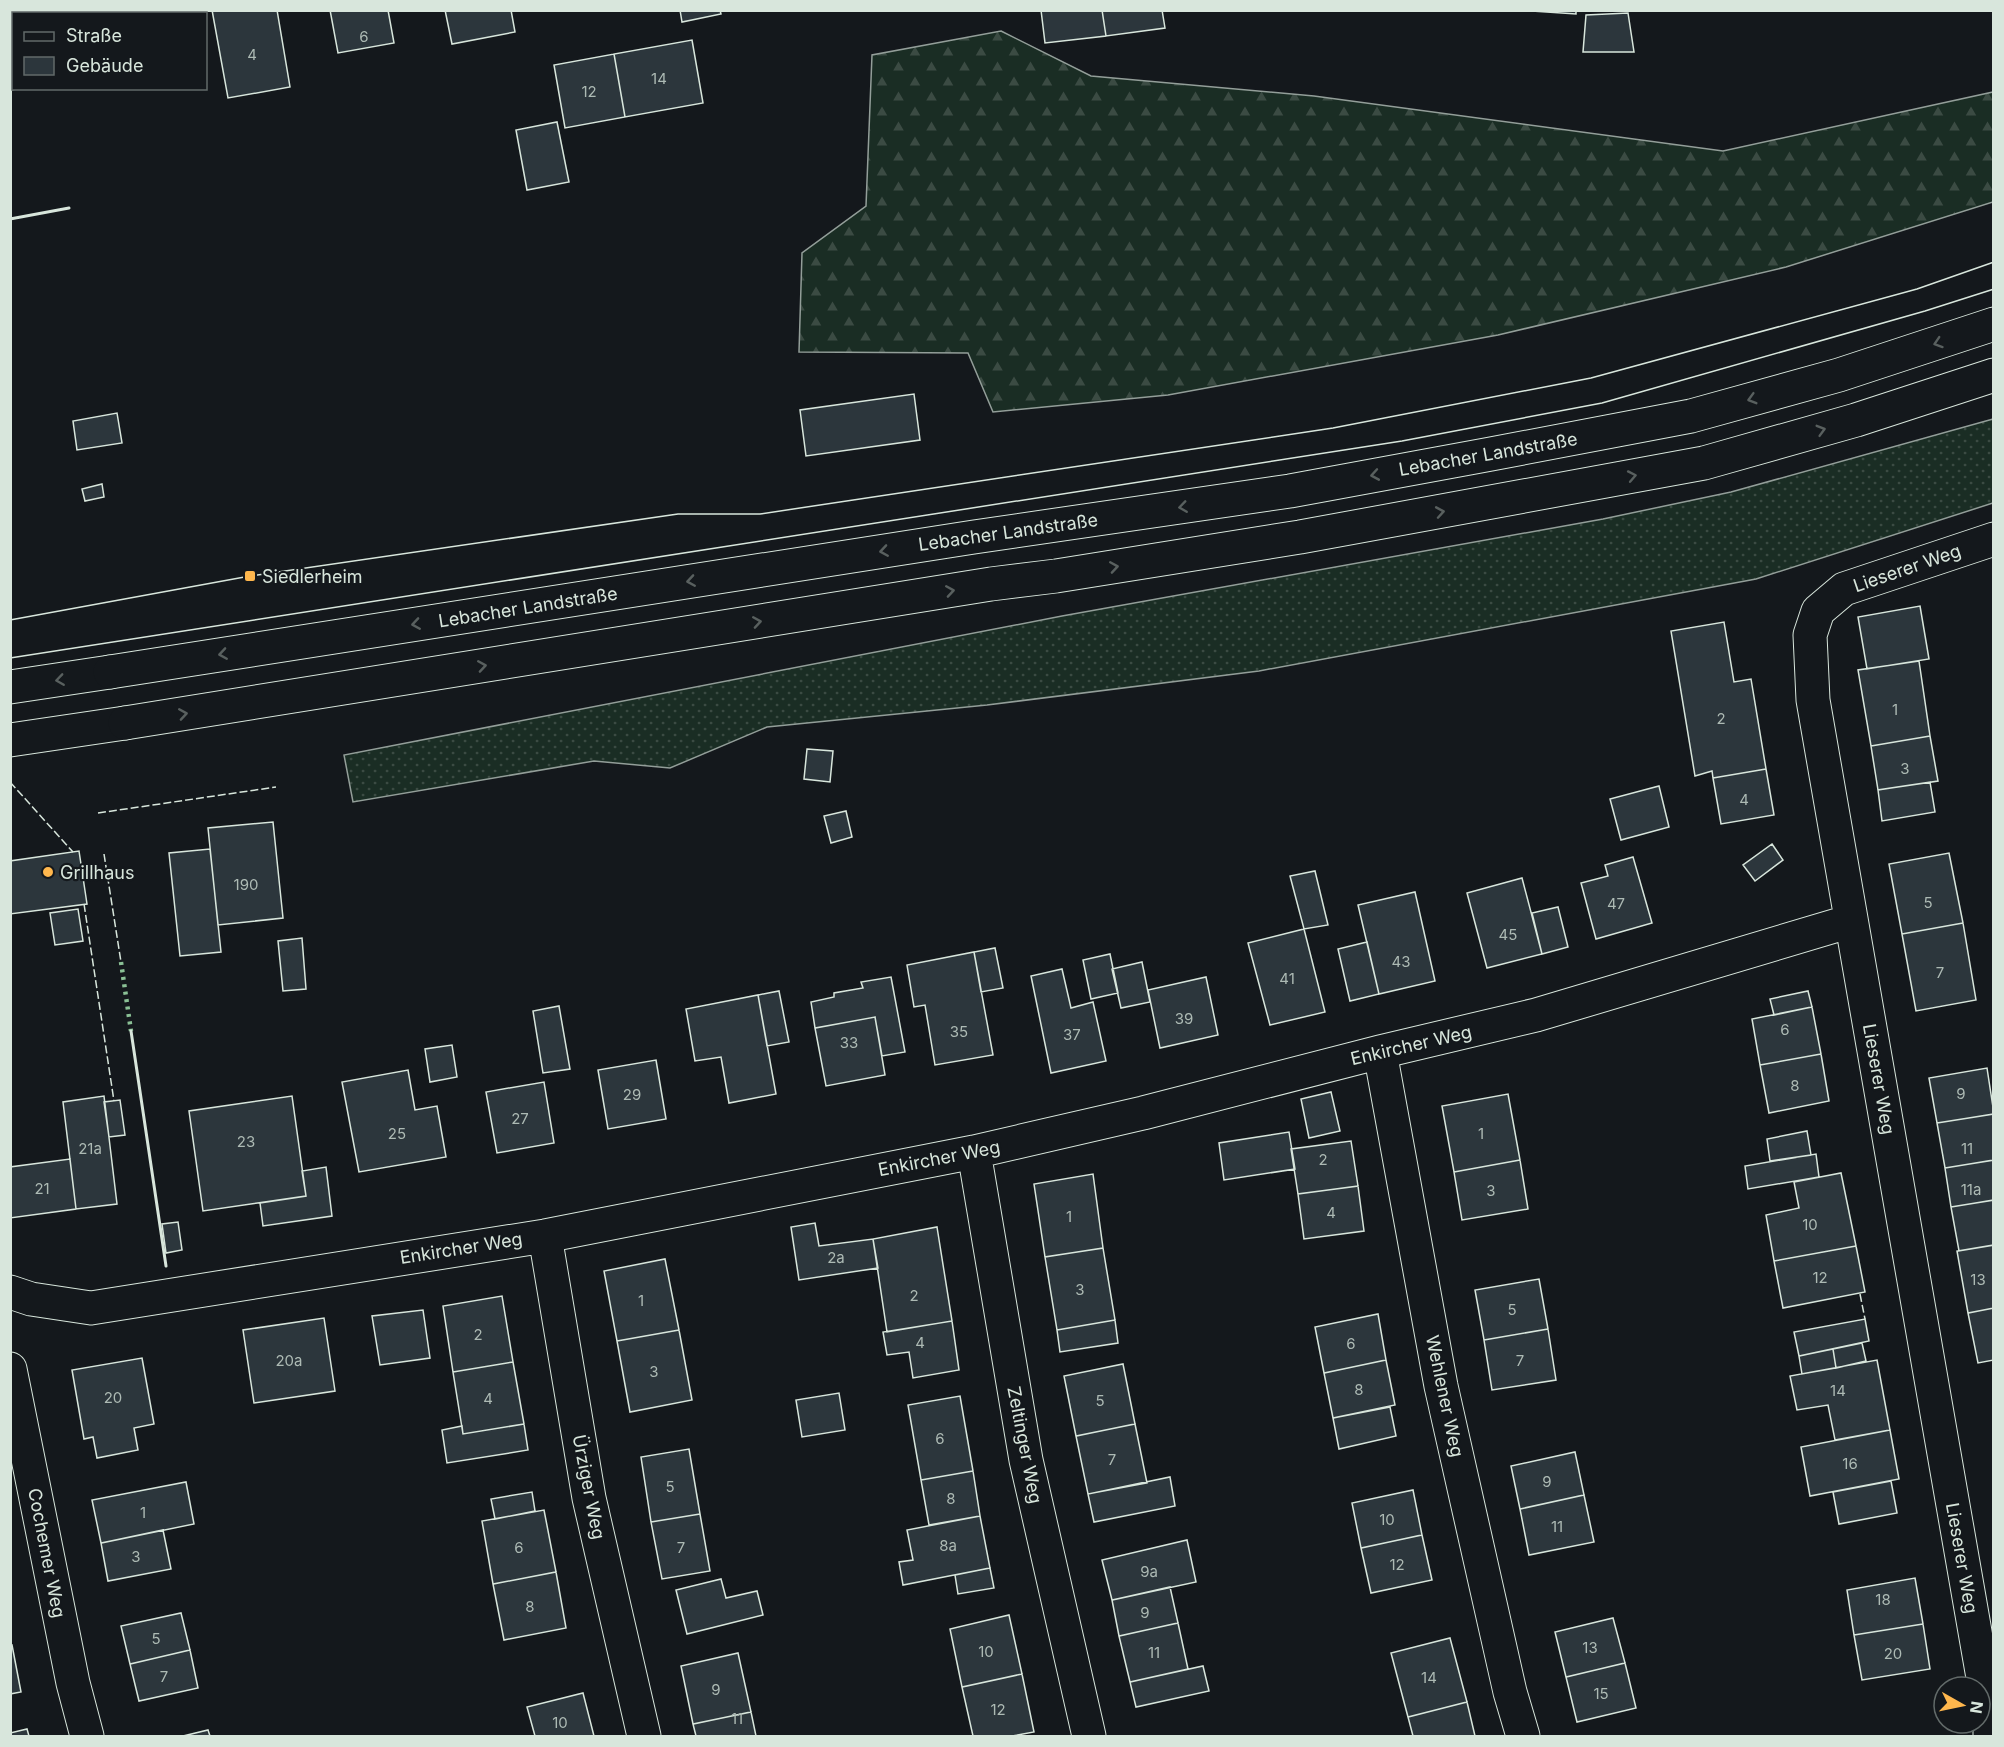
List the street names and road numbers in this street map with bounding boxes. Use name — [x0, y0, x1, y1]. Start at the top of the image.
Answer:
street label: Lebacher Landstraße — [1397, 428, 1579, 480]
street label: Lebacher Landstraße — [917, 509, 1099, 555]
street label: Lieserer Weg — [1851, 540, 1963, 596]
street label: Lebacher Landstraße — [437, 582, 619, 632]
street label: Enkircher Weg — [1348, 1021, 1474, 1069]
street label: Lieserer Weg — [1859, 1022, 1899, 1136]
street label: Enkircher Weg — [876, 1136, 1002, 1180]
street label: Enkircher Weg — [398, 1228, 524, 1268]
street label: Wehlener Weg — [1422, 1333, 1468, 1459]
street label: Zeltinger Weg — [1003, 1385, 1047, 1505]
street label: Ürziger Weg — [569, 1433, 610, 1541]
street label: Cochemer Weg — [24, 1486, 70, 1620]
street label: Lieserer Weg — [1942, 1501, 1982, 1615]

